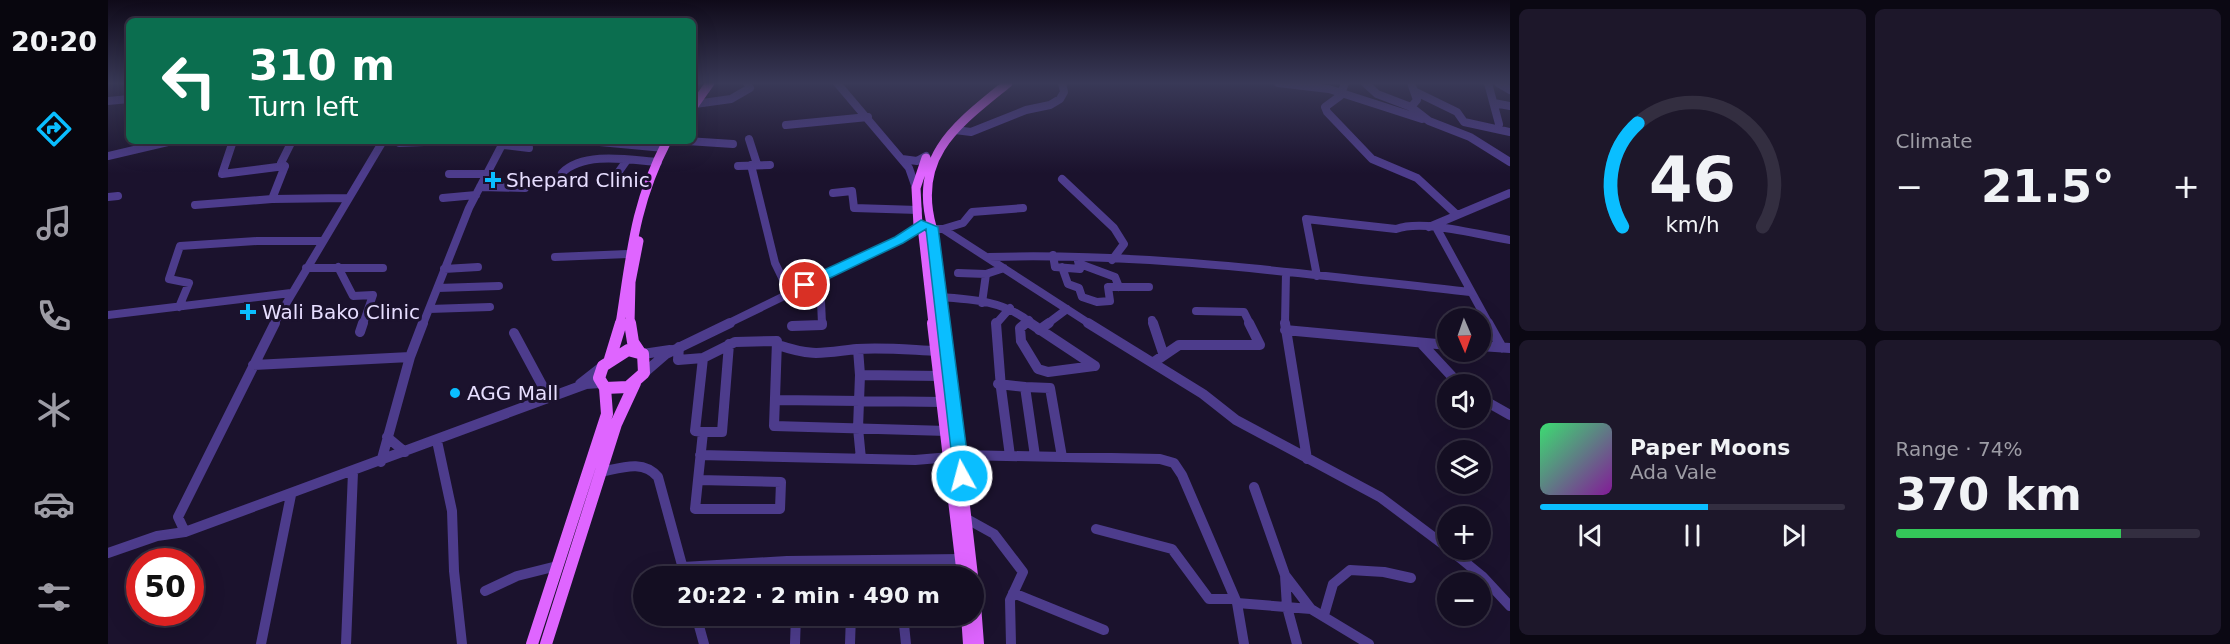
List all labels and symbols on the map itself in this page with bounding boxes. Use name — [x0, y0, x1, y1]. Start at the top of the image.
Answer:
place label: Shepard Clinic — [506, 168, 650, 192]
marker: Shepard Clinic — [484, 171, 502, 189]
pin — [779, 259, 830, 310]
place label: Wali Bako Clinic — [262, 300, 420, 324]
marker: Wali Bako Clinic — [239, 303, 257, 321]
north arrow — [1437, 308, 1491, 362]
place label: AGG Mall — [467, 381, 558, 405]
marker: AGG Mall — [448, 386, 462, 400]
position arrow — [930, 444, 994, 508]
speed limit sign: 50 — [126, 548, 204, 626]

